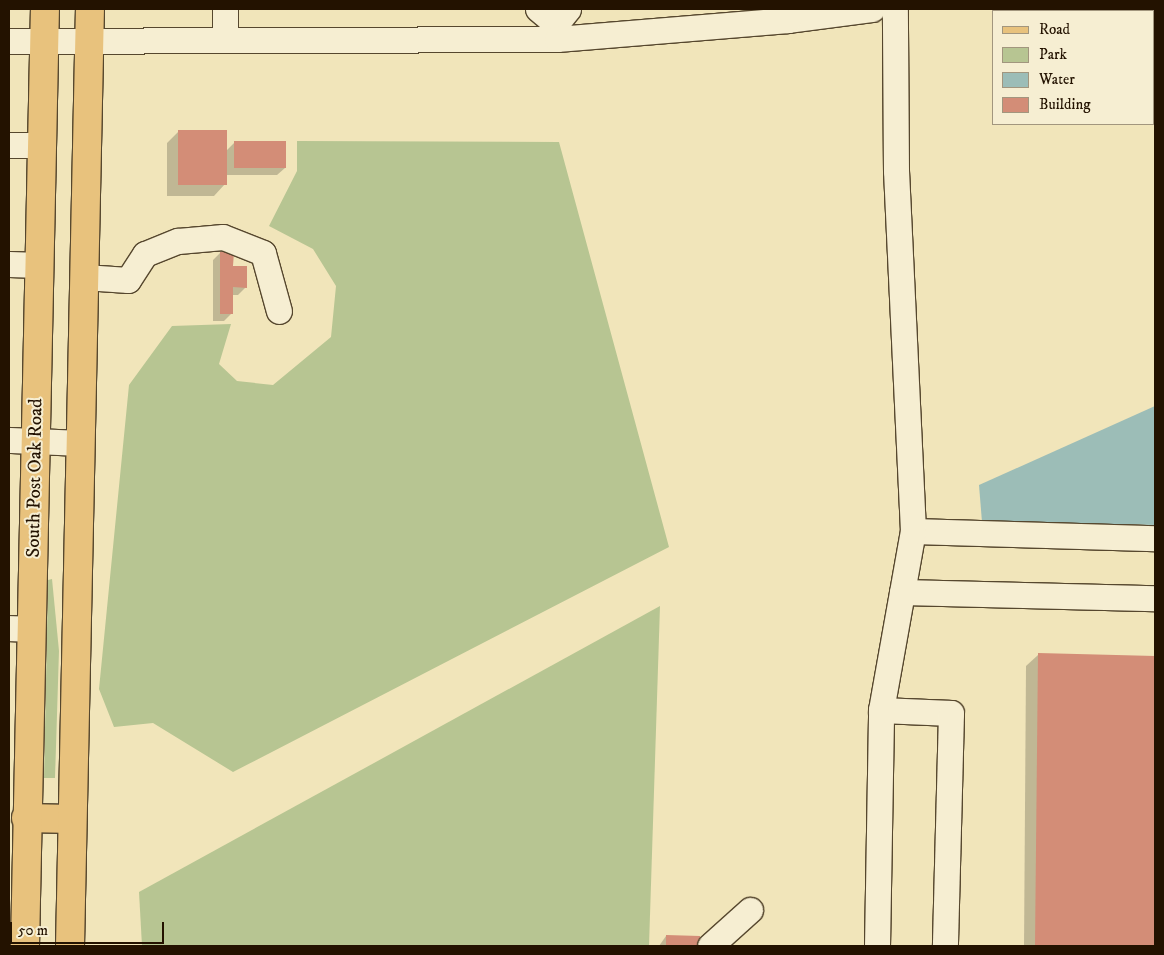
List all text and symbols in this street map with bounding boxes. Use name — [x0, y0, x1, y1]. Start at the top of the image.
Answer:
legend — [992, 10, 1154, 125]
text: Road — [1039, 20, 1070, 39]
text: Park — [1039, 45, 1067, 64]
text: Water — [1039, 70, 1075, 89]
text: Building — [1039, 95, 1091, 114]
street label: South Post Oak Road — [22, 398, 48, 558]
scale bar — [12, 912, 166, 944]
text: 50 m — [18, 921, 48, 940]

